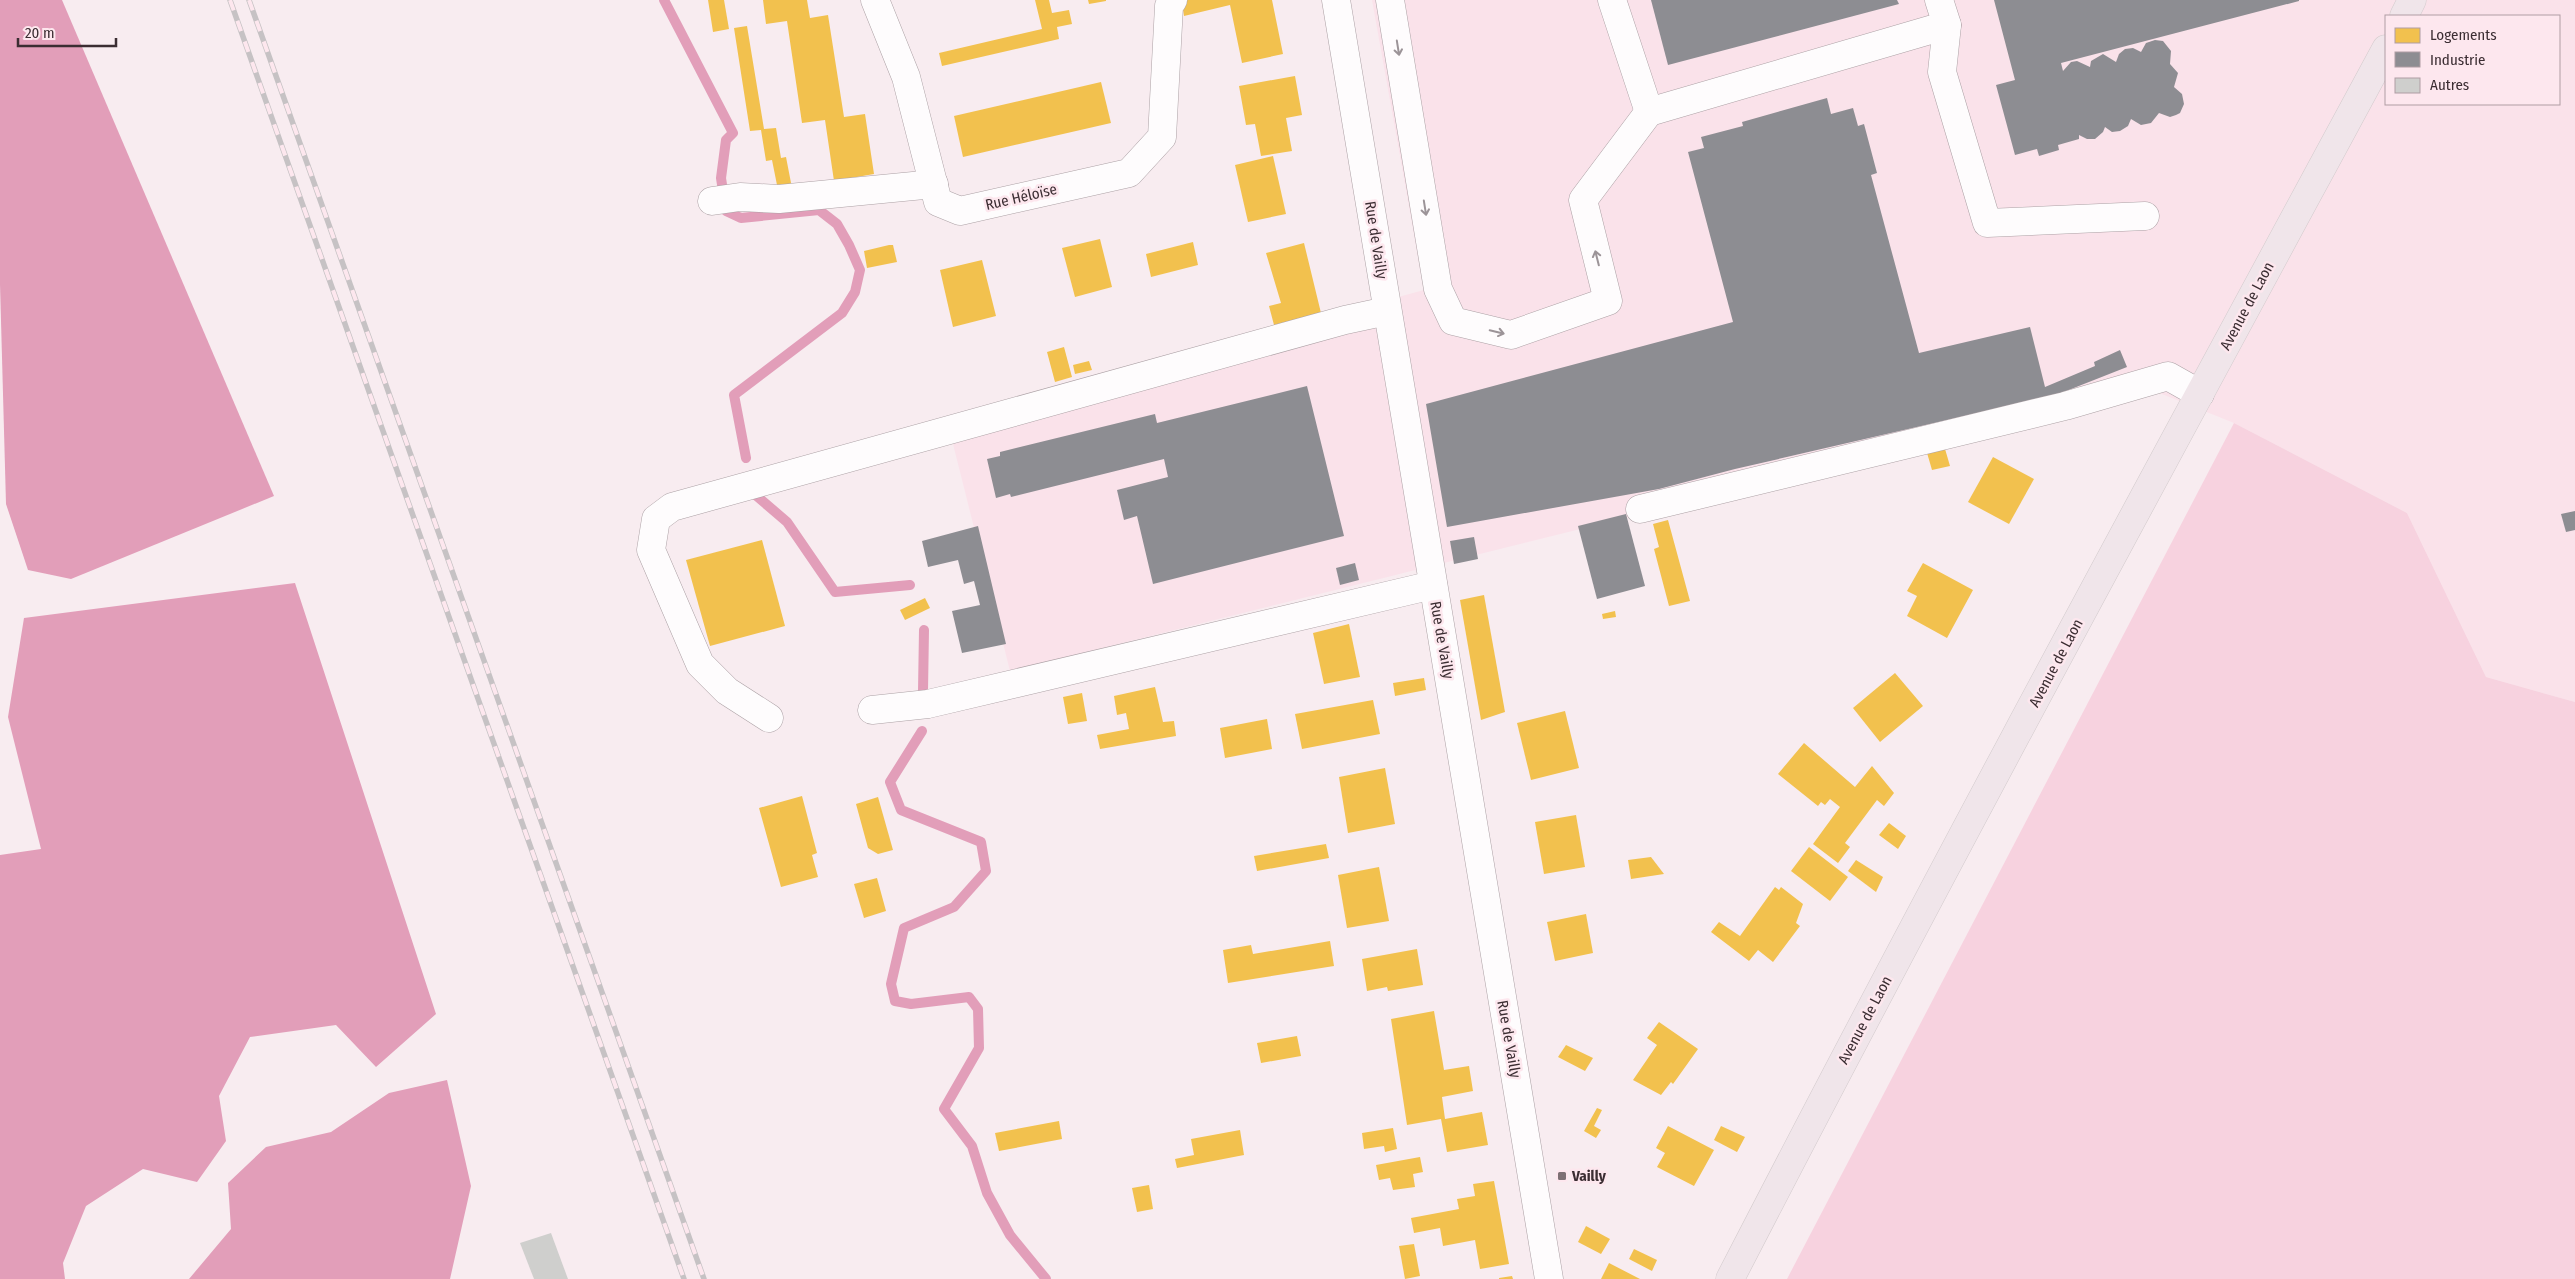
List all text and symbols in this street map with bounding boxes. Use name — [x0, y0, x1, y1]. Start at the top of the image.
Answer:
scale bar — [18, 15, 115, 47]
legend — [2385, 15, 2560, 105]
text: 20 m — [25, 24, 55, 42]
text: Logements — [2430, 26, 2497, 44]
one-way arrow — [1394, 40, 1404, 56]
text: Industrie — [2430, 51, 2485, 69]
text: Autres — [2430, 76, 2469, 94]
street label: Rue Héloïse — [983, 180, 1059, 214]
street label: Rue de Vailly — [1361, 200, 1391, 281]
one-way arrow — [1420, 200, 1430, 216]
one-way arrow — [1592, 250, 1602, 266]
street label: Avenue de Laon — [2216, 259, 2278, 353]
one-way arrow — [1488, 328, 1504, 337]
street label: Rue de Vailly — [1426, 600, 1458, 681]
street label: Avenue de Laon — [2025, 616, 2087, 710]
street label: Avenue de Laon — [1834, 973, 1896, 1067]
street label: Rue de Vailly — [1493, 999, 1525, 1080]
place label: Vailly — [1571, 1167, 1607, 1185]
marker: Vailly — [1556, 1170, 1568, 1182]

